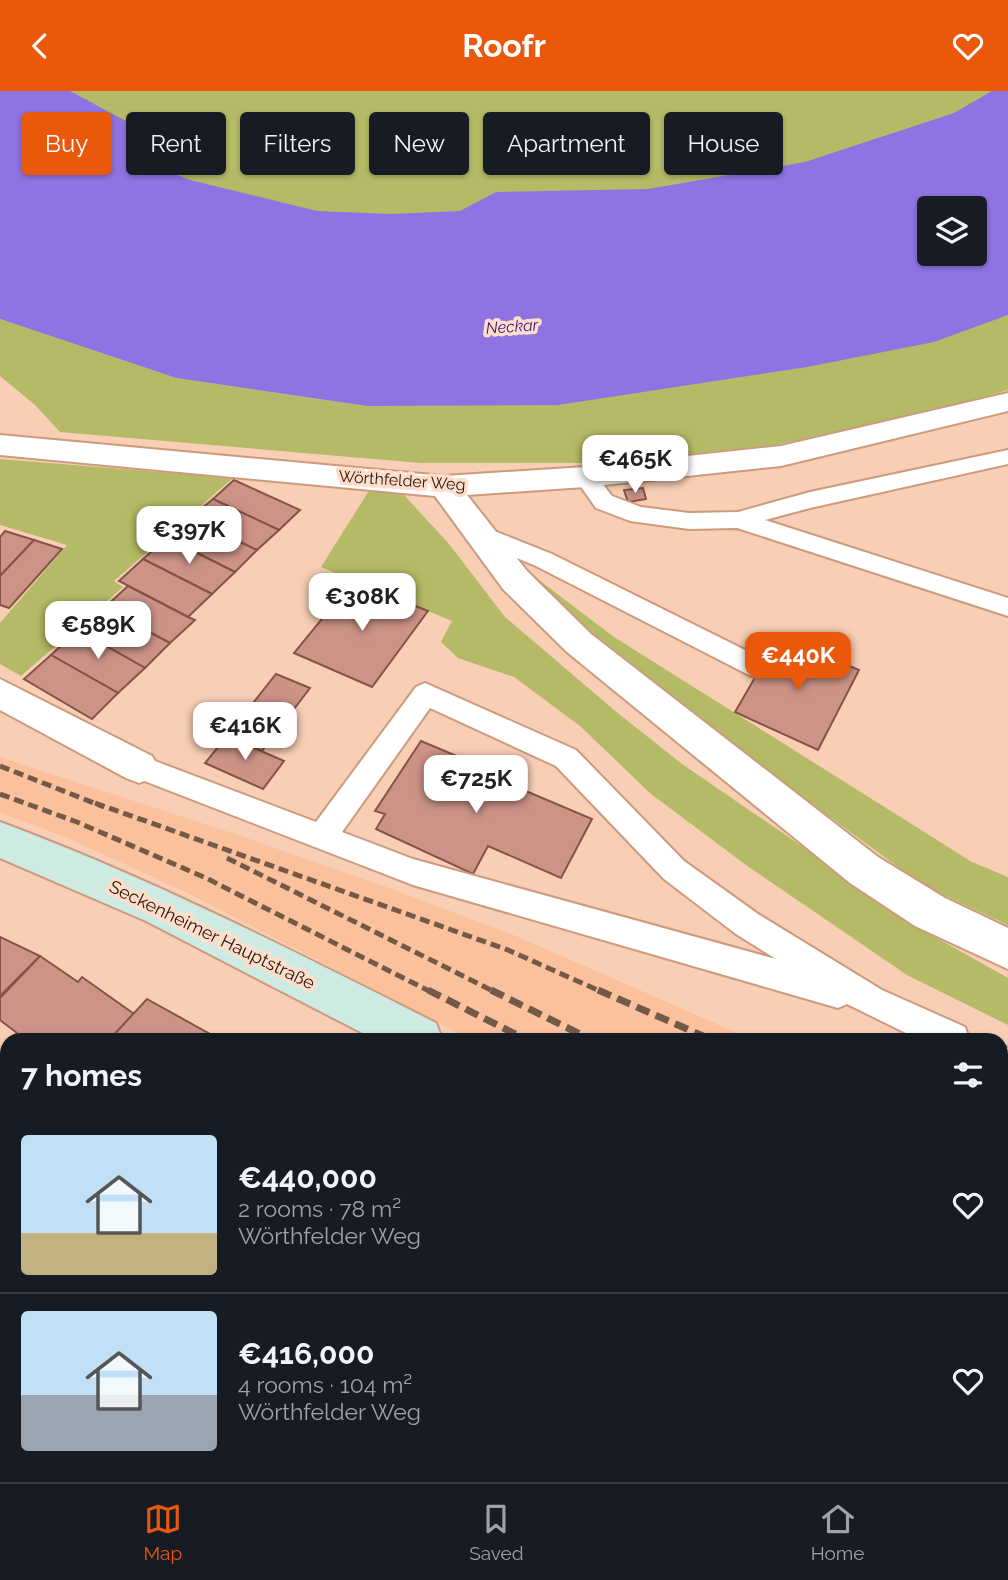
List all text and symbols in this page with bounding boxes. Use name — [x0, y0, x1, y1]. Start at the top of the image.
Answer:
icon: back — [21, 27, 59, 65]
text: Roofr — [462, 27, 546, 64]
icon: heart — [949, 27, 987, 65]
chip: Buy — [21, 112, 112, 175]
chip: Rent — [126, 112, 226, 175]
chip: Filters — [240, 112, 355, 175]
chip: New — [369, 112, 469, 175]
chip: Apartment — [483, 112, 650, 175]
chip: House — [664, 112, 783, 175]
map controls — [917, 196, 987, 266]
button: layers — [917, 196, 987, 266]
water label: Neckar — [485, 315, 539, 338]
pin: €465K — [586, 435, 684, 495]
text: €465K — [598, 444, 672, 471]
street label: Wörthfelder Weg — [338, 467, 466, 494]
pin: €397K — [140, 507, 238, 566]
text: €397K — [152, 515, 226, 542]
pin: €308K — [313, 573, 411, 633]
text: €308K — [325, 582, 399, 609]
pin: €589K — [49, 601, 147, 661]
text: €589K — [61, 610, 135, 637]
pin: €440K — [749, 633, 847, 692]
text: €440K — [761, 641, 835, 668]
pin: €416K — [196, 703, 294, 762]
text: €416K — [209, 711, 281, 738]
pin: €725K — [427, 755, 525, 815]
text: €725K — [440, 764, 512, 791]
street label: Seckenheimer Hauptstraße — [106, 876, 319, 994]
icon: filters — [949, 1056, 987, 1094]
text: 7 homes — [21, 1058, 142, 1093]
text: €440,000 — [238, 1160, 377, 1195]
icon: home — [77, 1163, 161, 1247]
icon: heart — [949, 1186, 987, 1224]
text: 2 rooms · 78 m² — [238, 1195, 401, 1222]
text: Wörthfelder Weg — [238, 1222, 421, 1249]
text: €416,000 — [238, 1336, 374, 1371]
icon: home — [77, 1339, 161, 1423]
icon: heart — [949, 1362, 987, 1400]
text: 4 rooms · 104 m² — [238, 1371, 412, 1398]
text: Wörthfelder Weg — [238, 1398, 421, 1425]
tab: Map — [144, 1500, 182, 1564]
tab: Saved — [469, 1500, 524, 1564]
tab: Home — [811, 1500, 864, 1564]

